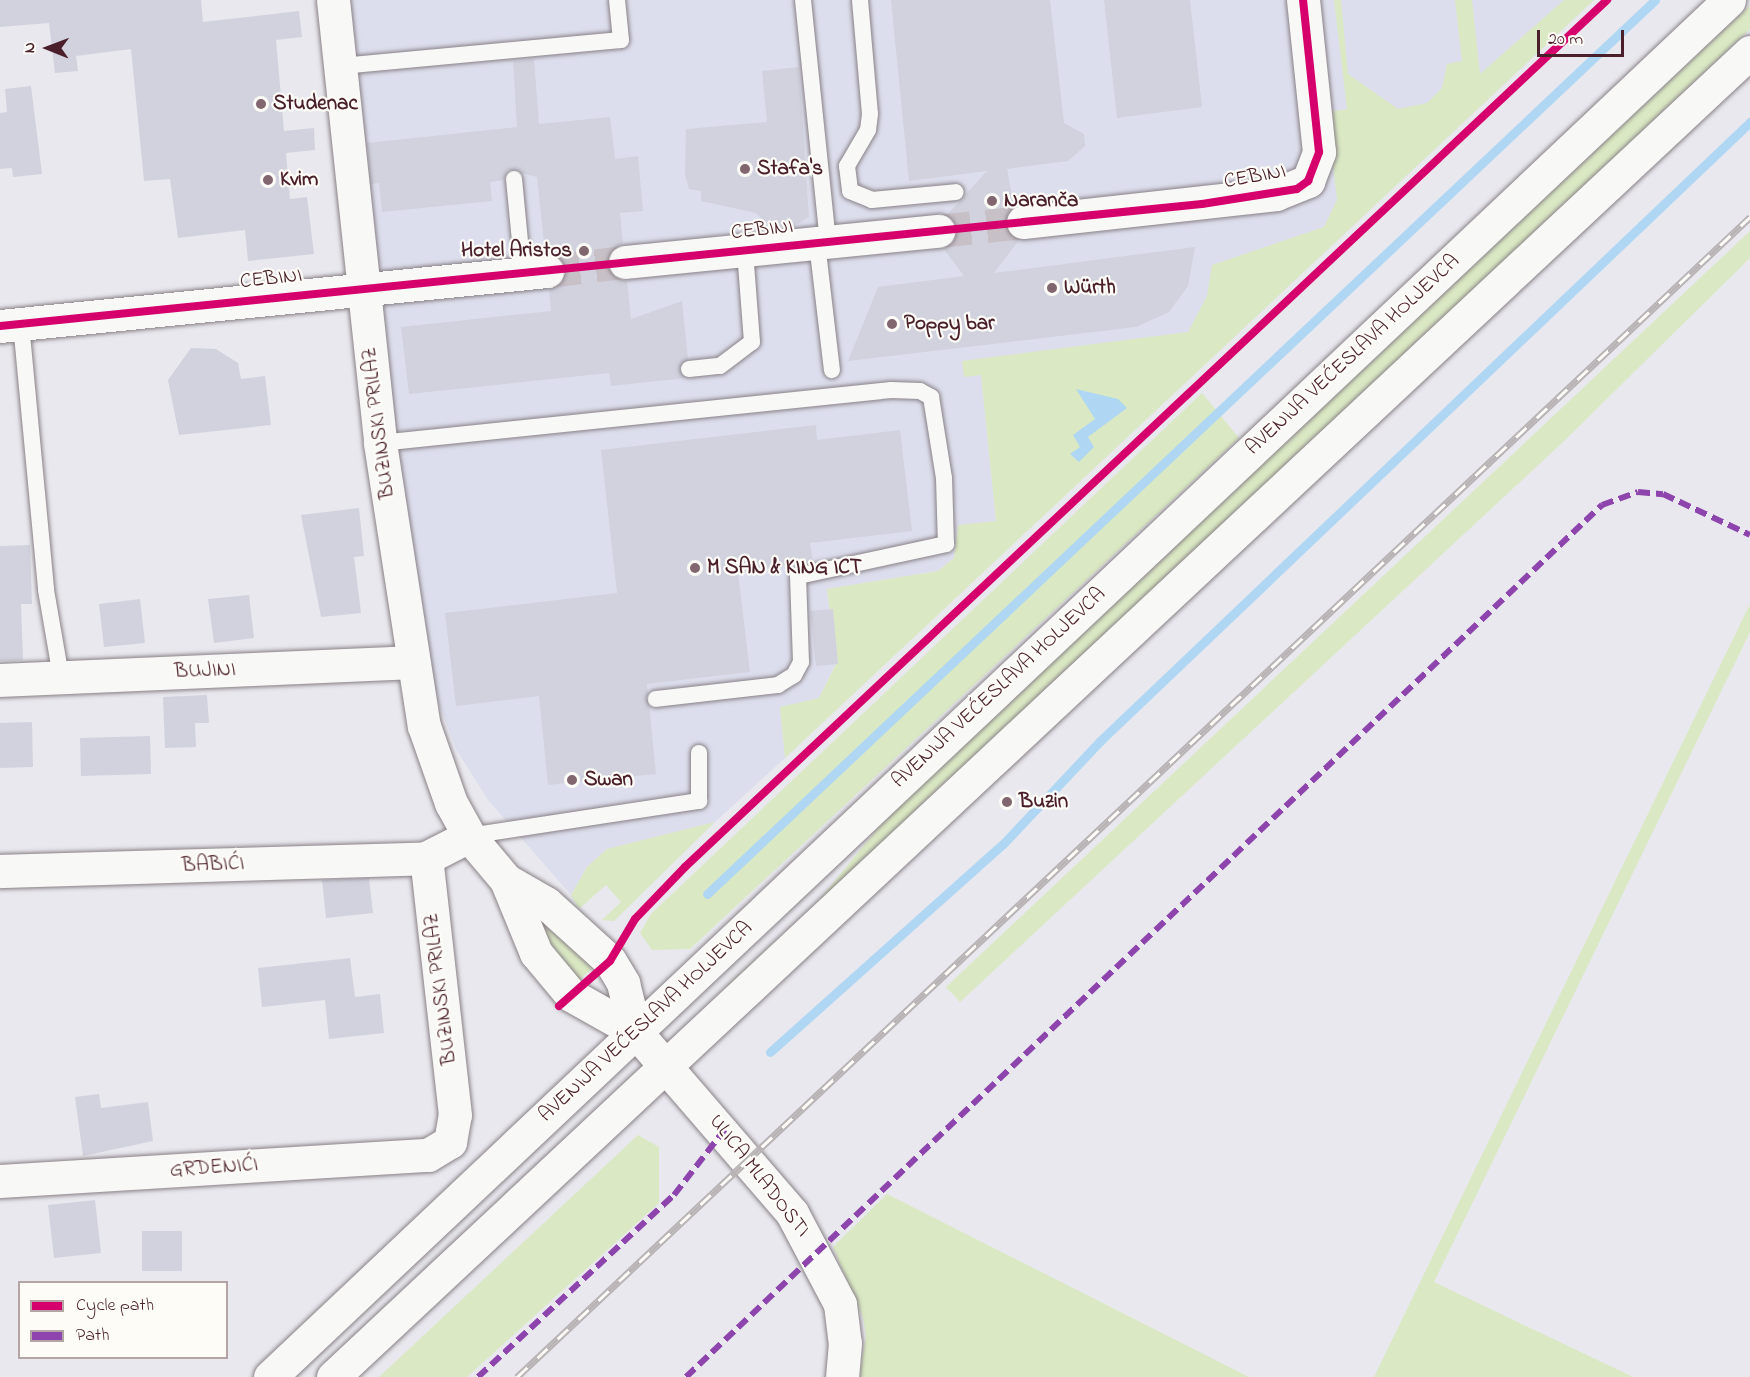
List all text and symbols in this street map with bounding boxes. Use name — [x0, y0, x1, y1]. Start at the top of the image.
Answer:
north arrow — [18, 18, 78, 78]
scale bar — [1540, 18, 1627, 56]
text: 20 m — [1548, 27, 1583, 53]
text: N — [18, 42, 42, 53]
place label: Studenac — [273, 91, 358, 117]
marker: Studenac — [254, 97, 268, 111]
place label: Stafa's — [757, 156, 823, 182]
street label: CEBINI — [1222, 159, 1288, 195]
marker: Stafa's — [738, 162, 752, 176]
place label: Kvim — [280, 167, 318, 193]
marker: Kvim — [261, 173, 275, 187]
place label: Naranča — [1004, 188, 1078, 214]
marker: Naranča — [985, 194, 999, 208]
street label: CEBINI — [730, 214, 794, 246]
place label: Hotel Aristos — [461, 238, 572, 264]
marker: Hotel Aristos — [577, 244, 591, 258]
street label: AVENIJA VEĆESLAVA HOLJEVCA — [1241, 249, 1465, 461]
street label: CEBINI — [239, 263, 303, 295]
place label: Würth — [1064, 275, 1116, 301]
marker: Würth — [1045, 281, 1059, 295]
place label: Poppy bar — [904, 311, 995, 337]
marker: Poppy bar — [885, 317, 899, 331]
street label: BUZINSKI PRILAZ — [357, 346, 401, 500]
place label: M SAN & KING ICT — [707, 555, 862, 581]
marker: M SAN & KING ICT — [688, 561, 702, 575]
street label: AVENIJA VEĆESLAVA HOLJEVCA — [887, 582, 1111, 794]
street label: BUJINI — [174, 657, 236, 685]
place label: Swan — [584, 767, 633, 793]
marker: Swan — [565, 773, 579, 787]
place label: Buzin — [1019, 789, 1068, 815]
marker: Buzin — [1000, 795, 1014, 809]
street label: BABIĆI — [181, 851, 245, 879]
street label: BUZINSKI PRILAZ — [419, 912, 463, 1066]
street label: AVENIJA VEĆESLAVA HOLJEVCA — [534, 916, 758, 1128]
street label: ULICA MLADOSTI — [703, 1110, 815, 1242]
street label: GRDENIĆI — [169, 1152, 259, 1184]
legend — [18, 1281, 228, 1359]
text: Cycle path — [76, 1293, 154, 1319]
text: Path — [76, 1323, 110, 1349]

